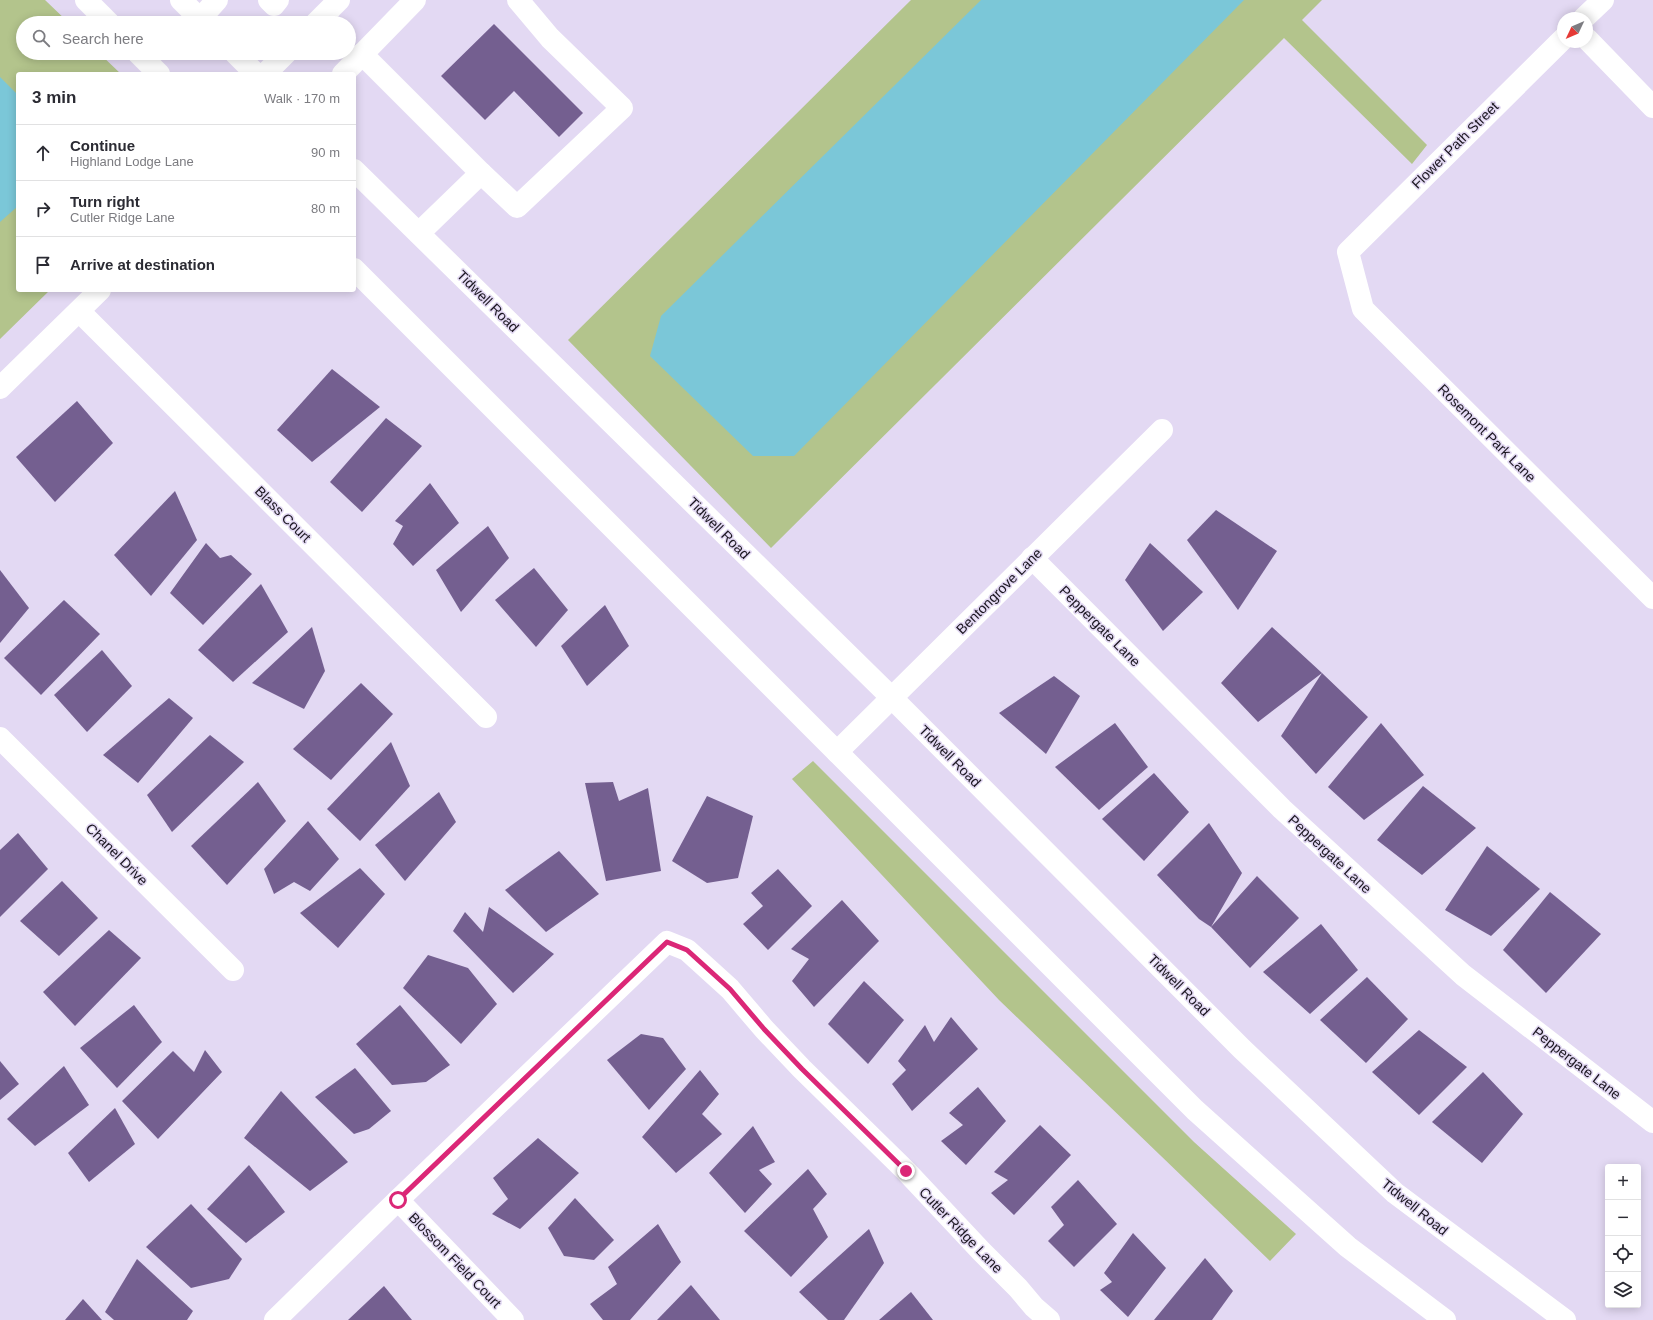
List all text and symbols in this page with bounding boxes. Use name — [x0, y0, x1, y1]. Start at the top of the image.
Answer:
north arrow — [1557, 12, 1593, 48]
search box — [16, 16, 356, 60]
icon: search — [30, 27, 52, 49]
text: Search here — [62, 30, 144, 47]
text: 3 min — [32, 88, 76, 107]
text: Walk · 170 m — [264, 91, 340, 106]
street label: Flower Path Street — [1408, 98, 1502, 192]
text: Continue — [70, 137, 135, 154]
icon: ahead — [32, 142, 54, 164]
text: 90 m — [311, 145, 340, 160]
text: Highland Lodge Lane — [70, 154, 194, 169]
text: Turn right — [70, 193, 140, 210]
icon: right — [32, 198, 54, 220]
text: 80 m — [311, 201, 340, 216]
text: Cutler Ridge Lane — [70, 210, 175, 225]
icon: arrive — [32, 254, 54, 276]
text: Arrive at destination — [70, 256, 215, 273]
street label: Tidwell Road — [454, 267, 522, 335]
street label: Rosemont Park Lane — [1435, 381, 1539, 485]
street label: Blass Court — [252, 483, 314, 545]
street label: Tidwell Road — [685, 494, 753, 562]
street label: Bentongrove Lane — [953, 545, 1045, 637]
street label: Peppergate Lane — [1056, 582, 1144, 670]
street label: Tidwell Road — [916, 722, 984, 790]
street label: Peppergate Lane — [1285, 812, 1375, 897]
street label: Chanel Drive — [83, 820, 151, 888]
street label: Tidwell Road — [1145, 951, 1213, 1019]
street label: Peppergate Lane — [1530, 1024, 1624, 1103]
route end — [897, 1162, 915, 1180]
map controls — [1605, 1164, 1641, 1308]
button: + — [1605, 1164, 1641, 1200]
street label: Tidwell Road — [1379, 1175, 1451, 1239]
street label: Cutler Ridge Lane — [916, 1184, 1006, 1276]
route start — [389, 1191, 407, 1209]
button: − — [1605, 1200, 1641, 1236]
street label: Blossom Field Court — [405, 1209, 505, 1311]
button: locate — [1605, 1236, 1641, 1272]
button: layers — [1605, 1272, 1641, 1308]

